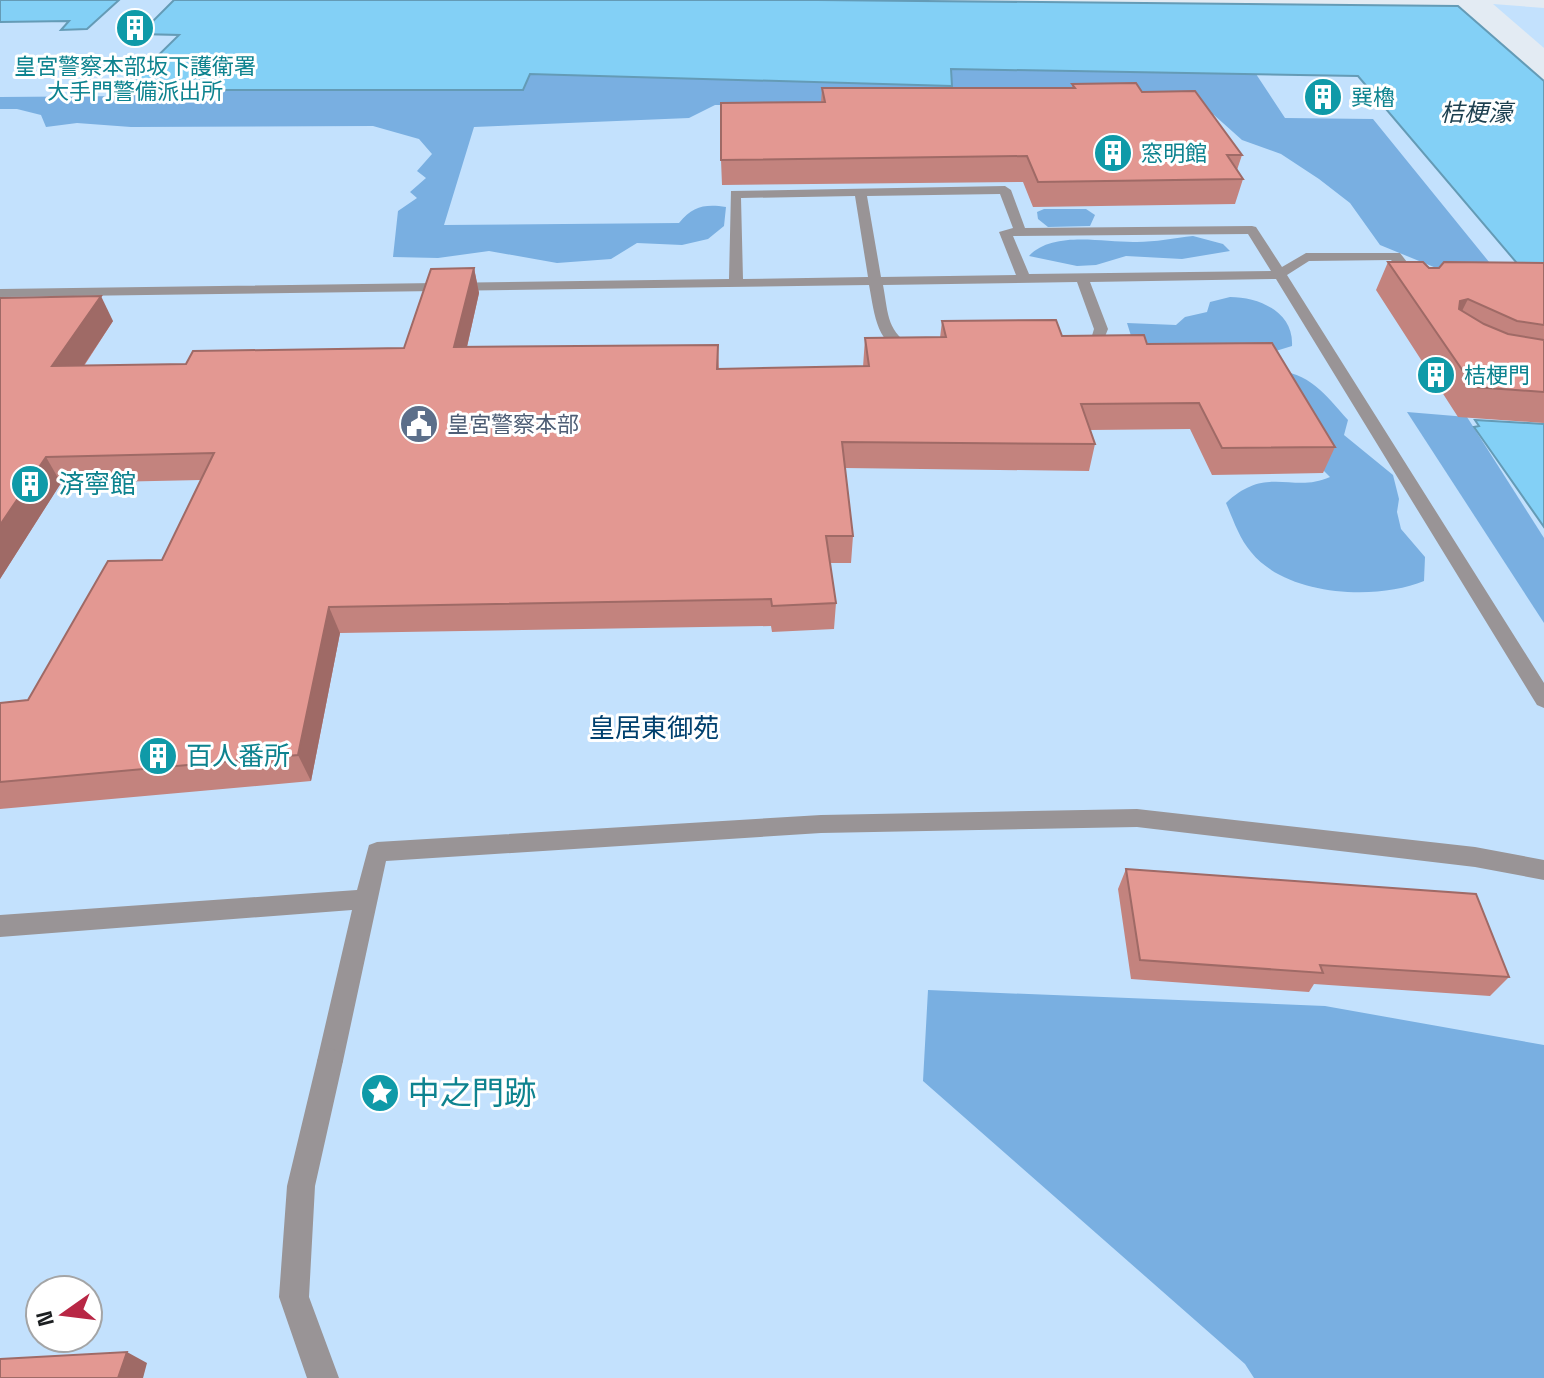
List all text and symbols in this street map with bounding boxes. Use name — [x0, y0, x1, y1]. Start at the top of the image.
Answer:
building icon: 皇宮警察本部坂下護衛署 大手門警備派出所 — [114, 7, 156, 49]
place label: 皇宮警察本部坂下護衛署 大手門警備派出所 — [14, 52, 256, 105]
building icon: 巽櫓 — [1302, 76, 1344, 118]
place label: 巽櫓 — [1351, 83, 1395, 111]
water label: 桔梗濠 — [1440, 97, 1516, 128]
building icon: 窓明館 — [1092, 132, 1134, 174]
place label: 窓明館 — [1141, 139, 1207, 167]
building icon: 桔梗門 — [1415, 354, 1457, 396]
place label: 桔梗門 — [1464, 361, 1530, 389]
public building icon: 皇宮警察本部 — [398, 403, 440, 445]
place label: 皇宮警察本部 — [447, 410, 579, 438]
building icon: 済寧館 — [9, 463, 51, 505]
place label: 済寧館 — [58, 467, 136, 501]
park label: 皇居東御苑 — [589, 711, 719, 745]
building icon: 百人番所 — [137, 735, 179, 777]
place label: 百人番所 — [186, 739, 290, 773]
place icon: 中之門跡 — [359, 1072, 401, 1114]
place label: 中之門跡 — [408, 1073, 536, 1113]
north arrow — [24, 1274, 104, 1354]
text: N — [29, 1308, 60, 1329]

